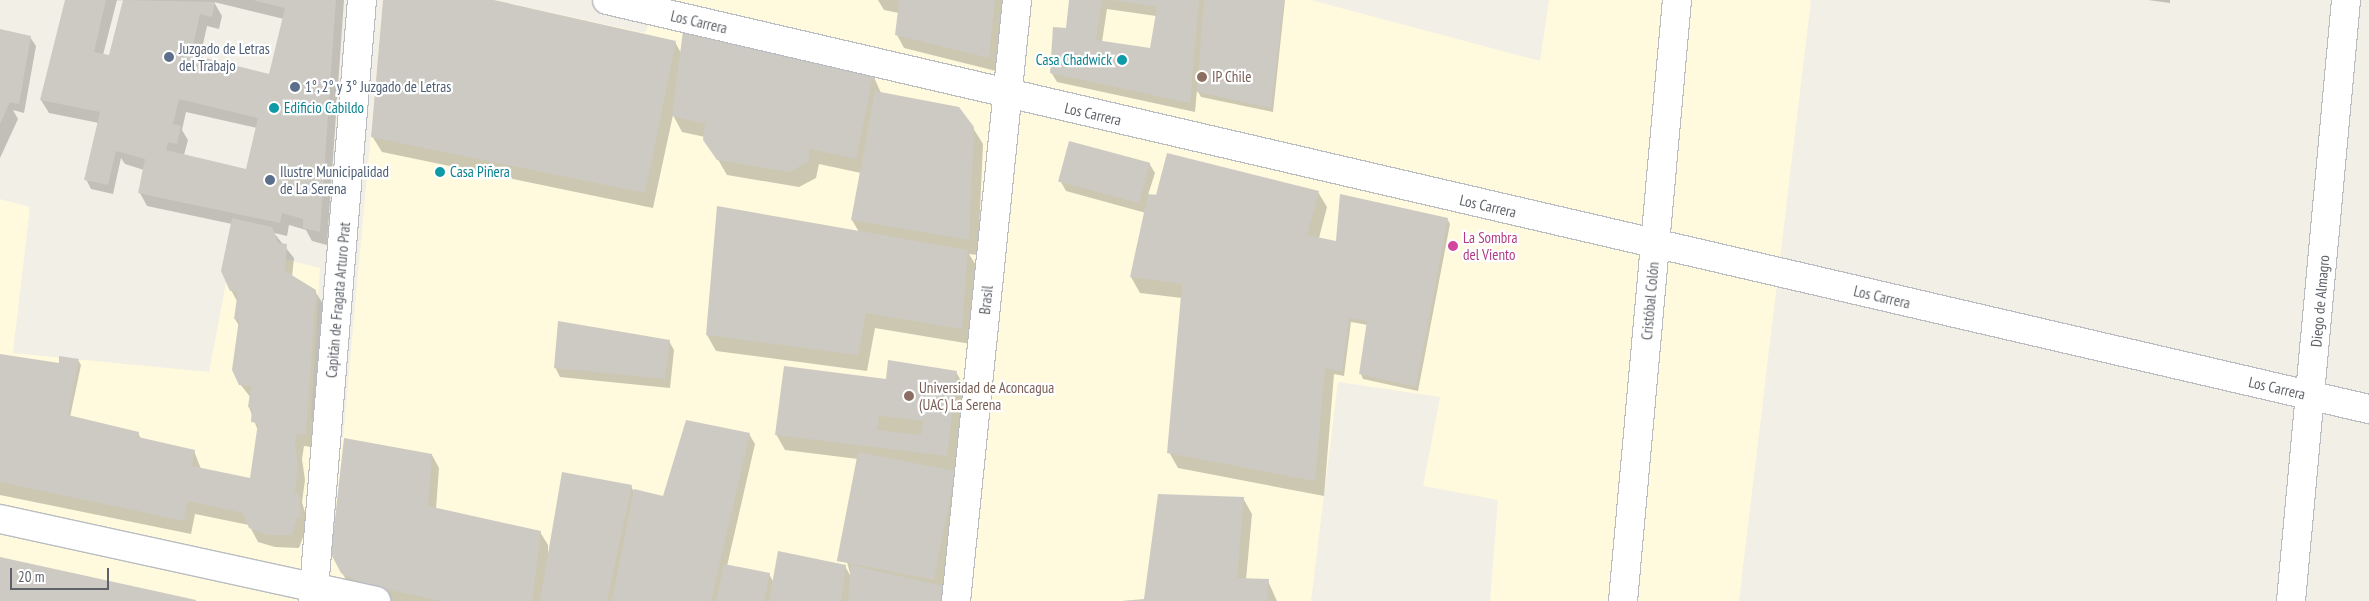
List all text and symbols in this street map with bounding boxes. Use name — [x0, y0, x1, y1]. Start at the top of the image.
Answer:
street label: Los Carrera — [669, 7, 729, 37]
place label: Juzgado de Letras del Trabajo — [179, 39, 270, 74]
marker: Juzgado de Letras del Trabajo — [163, 51, 175, 63]
place label: Casa Chadwick — [1036, 51, 1112, 69]
marker: Casa Chadwick — [1116, 54, 1128, 66]
place label: IP Chile — [1212, 68, 1252, 86]
marker: IP Chile — [1196, 71, 1208, 83]
place label: 1°, 2° y 3° Juzgado de Letras — [305, 78, 453, 96]
marker: 1°, 2° y 3° Juzgado de Letras — [289, 81, 301, 93]
place label: Edificio Cabildo — [284, 99, 364, 117]
street label: Los Carrera — [1063, 99, 1123, 129]
marker: Edificio Cabildo — [268, 102, 280, 114]
place label: Ilustre Municipalidad de La Serena — [280, 162, 389, 197]
place label: Casa Piñera — [450, 163, 510, 181]
marker: Casa Piñera — [434, 166, 446, 178]
marker: Ilustre Municipalidad de La Serena — [264, 174, 276, 186]
street label: Los Carrera — [1458, 191, 1518, 221]
street label: Capitán de Fragata Arturo Prat — [322, 221, 354, 379]
place label: La Sombra del Viento — [1463, 228, 1517, 263]
marker: La Sombra del Viento — [1447, 240, 1459, 252]
street label: Diego de Almagro — [2307, 254, 2333, 348]
street label: Cristóbal Colón — [1638, 261, 1662, 341]
street label: Los Carrera — [1852, 282, 1912, 312]
street label: Brasil — [976, 285, 996, 315]
street label: Los Carrera — [2247, 373, 2307, 403]
place label: Universidad de Aconcagua (UAC) La Serena — [919, 378, 1055, 413]
marker: Universidad de Aconcagua (UAC) La Serena — [903, 390, 915, 402]
scale bar — [12, 558, 111, 590]
text: 20 m — [18, 567, 44, 586]

